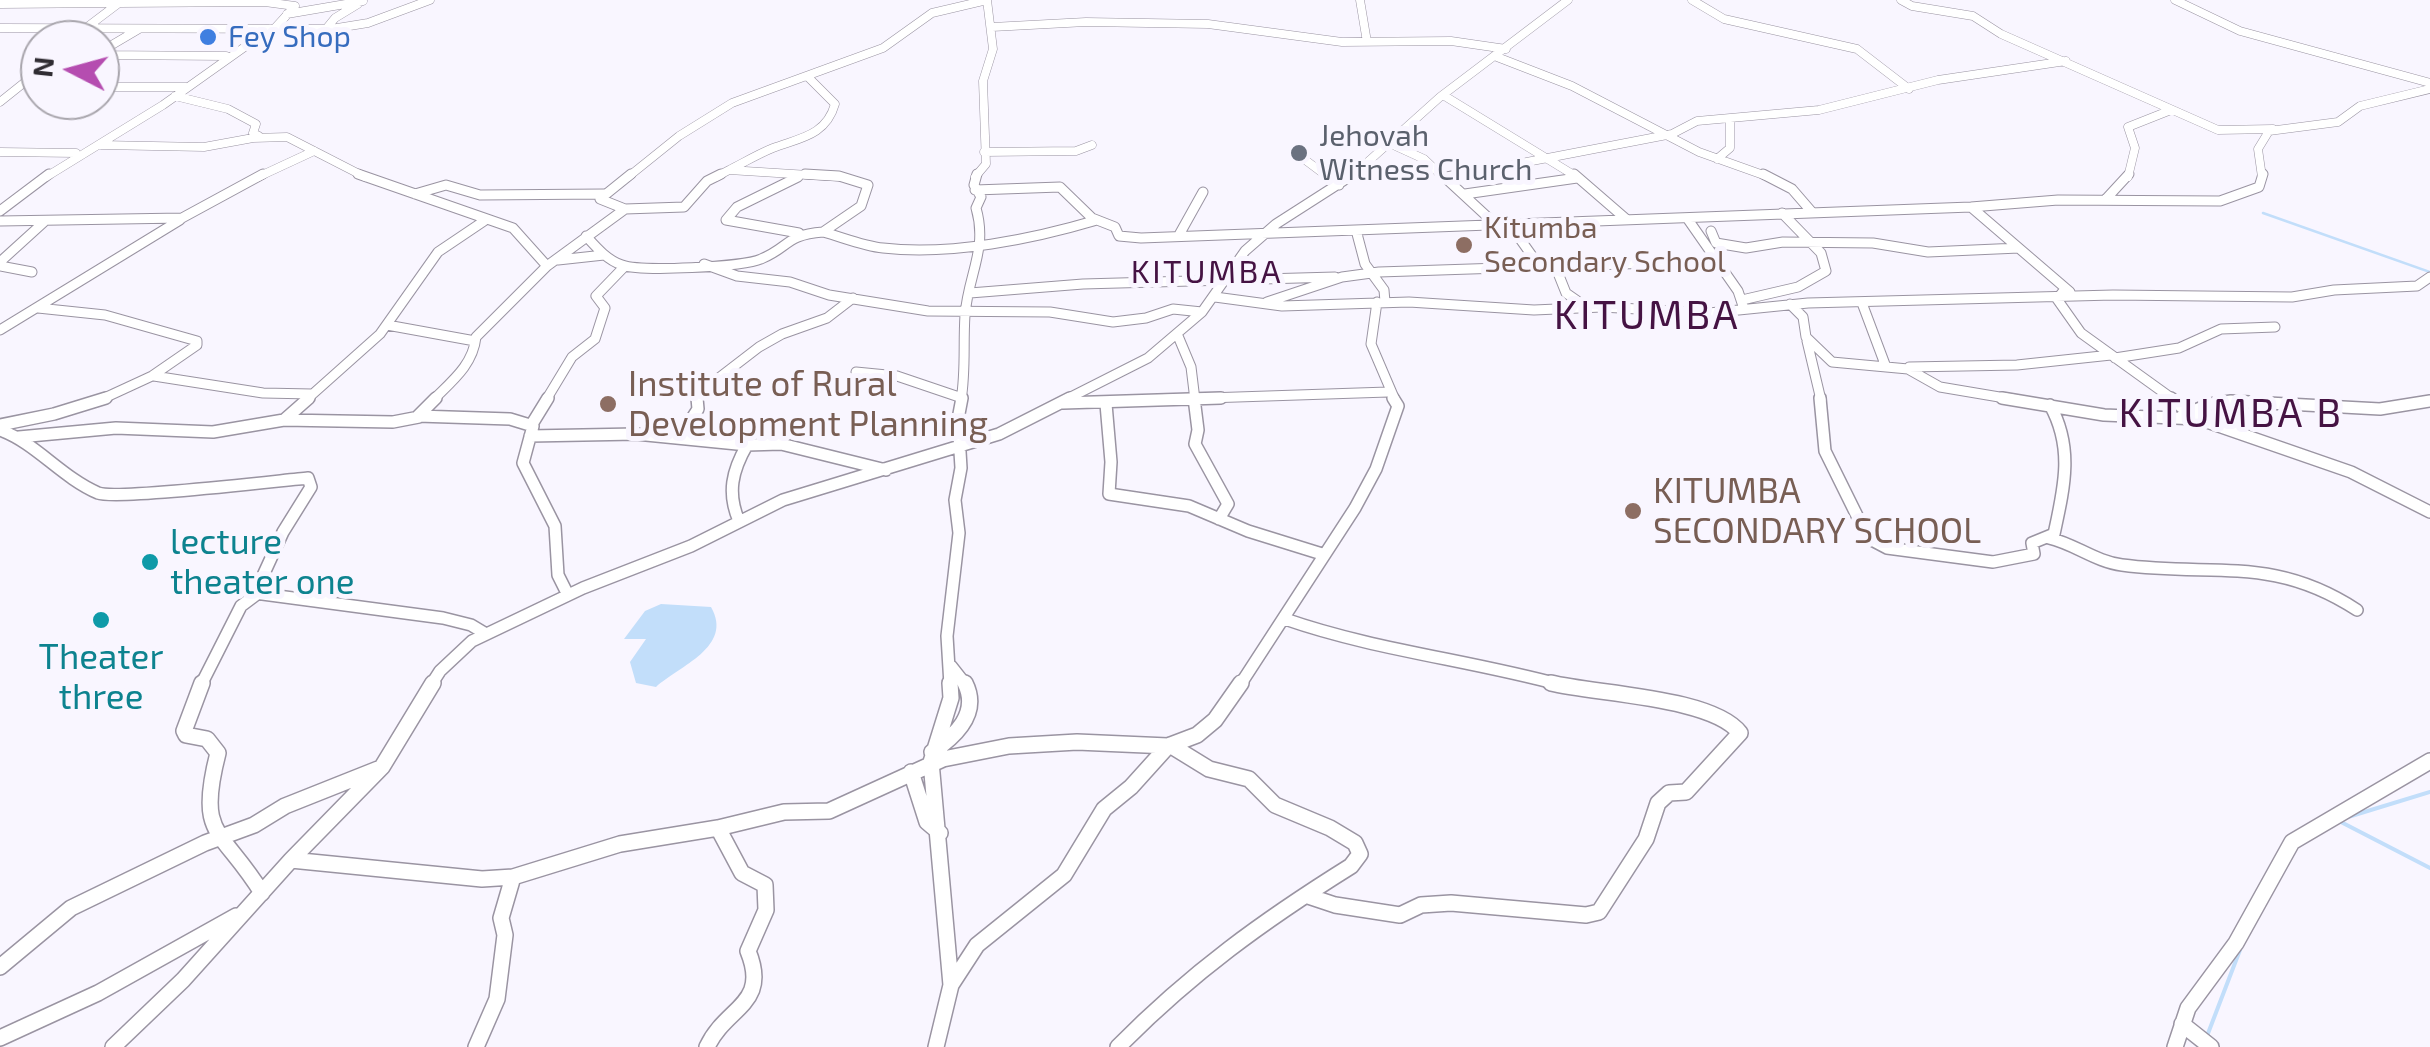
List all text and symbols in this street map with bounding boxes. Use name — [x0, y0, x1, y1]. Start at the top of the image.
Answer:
place label: Fey Shop — [228, 19, 351, 55]
north arrow — [20, 20, 120, 120]
marker: Fey Shop — [197, 26, 219, 48]
text: N — [24, 55, 60, 79]
place label: Jehovah Witness Church — [1319, 118, 1532, 188]
marker: Jehovah Witness Church — [1288, 142, 1310, 164]
place label: Kitumba Secondary School — [1484, 210, 1726, 280]
marker: Kitumba Secondary School — [1453, 234, 1475, 256]
district label: KITUMBA — [1131, 253, 1283, 291]
district label: KITUMBA — [1554, 292, 1740, 340]
place label: Institute of Rural Development Planning — [628, 363, 988, 445]
district label: KITUMBA B — [2119, 390, 2343, 438]
marker: Institute of Rural Development Planning — [597, 393, 619, 415]
place label: KITUMBA SECONDARY SCHOOL — [1653, 470, 1981, 552]
marker: KITUMBA SECONDARY SCHOOL — [1622, 500, 1644, 522]
place label: lecture theater one — [170, 521, 355, 603]
marker: lecture theater one — [139, 551, 161, 573]
marker: Theater three — [90, 609, 112, 631]
place label: Theater three — [39, 636, 163, 718]

